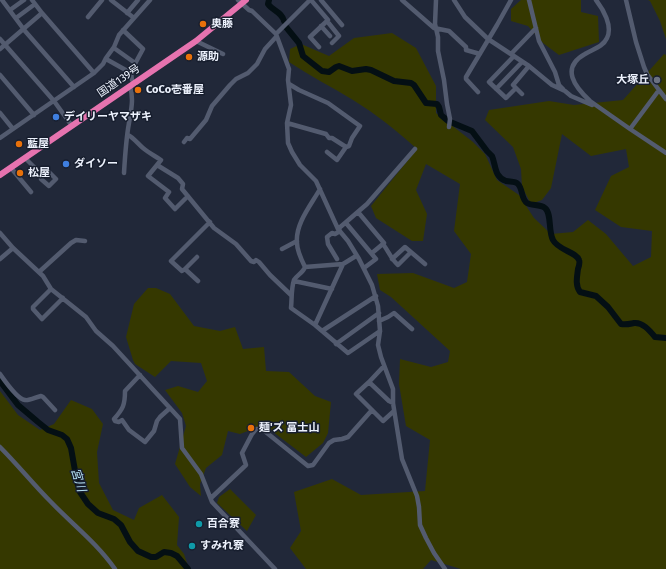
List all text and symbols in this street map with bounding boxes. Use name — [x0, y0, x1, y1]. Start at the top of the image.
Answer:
place label: 奥藤 — [211, 17, 233, 31]
marker: 奥藤 — [198, 19, 208, 29]
place label: 源助 — [197, 50, 219, 64]
marker: 源助 — [184, 52, 194, 62]
street label: 国道139号 — [95, 62, 143, 100]
place label: 大塚丘 — [616, 73, 649, 87]
marker: 大塚丘 — [652, 75, 662, 85]
place label: CoCo壱番屋 — [146, 83, 204, 97]
marker: CoCo壱番屋 — [133, 85, 143, 95]
place label: デイリーヤマザキ — [64, 110, 152, 124]
marker: デイリーヤマザキ — [51, 112, 61, 122]
place label: 藍屋 — [27, 137, 49, 151]
marker: 藍屋 — [14, 139, 24, 149]
place label: ダイソー — [74, 157, 118, 171]
marker: ダイソー — [61, 159, 71, 169]
place label: 松屋 — [28, 166, 50, 180]
marker: 松屋 — [15, 168, 25, 178]
place label: 麺'ズ 冨士山 — [259, 421, 319, 435]
marker: 麺'ズ 冨士山 — [246, 423, 256, 433]
water label: 宮川 — [68, 466, 88, 494]
place label: 百合寮 — [207, 517, 240, 531]
marker: 百合寮 — [194, 519, 204, 529]
place label: すみれ寮 — [200, 539, 244, 553]
marker: すみれ寮 — [187, 541, 197, 551]

